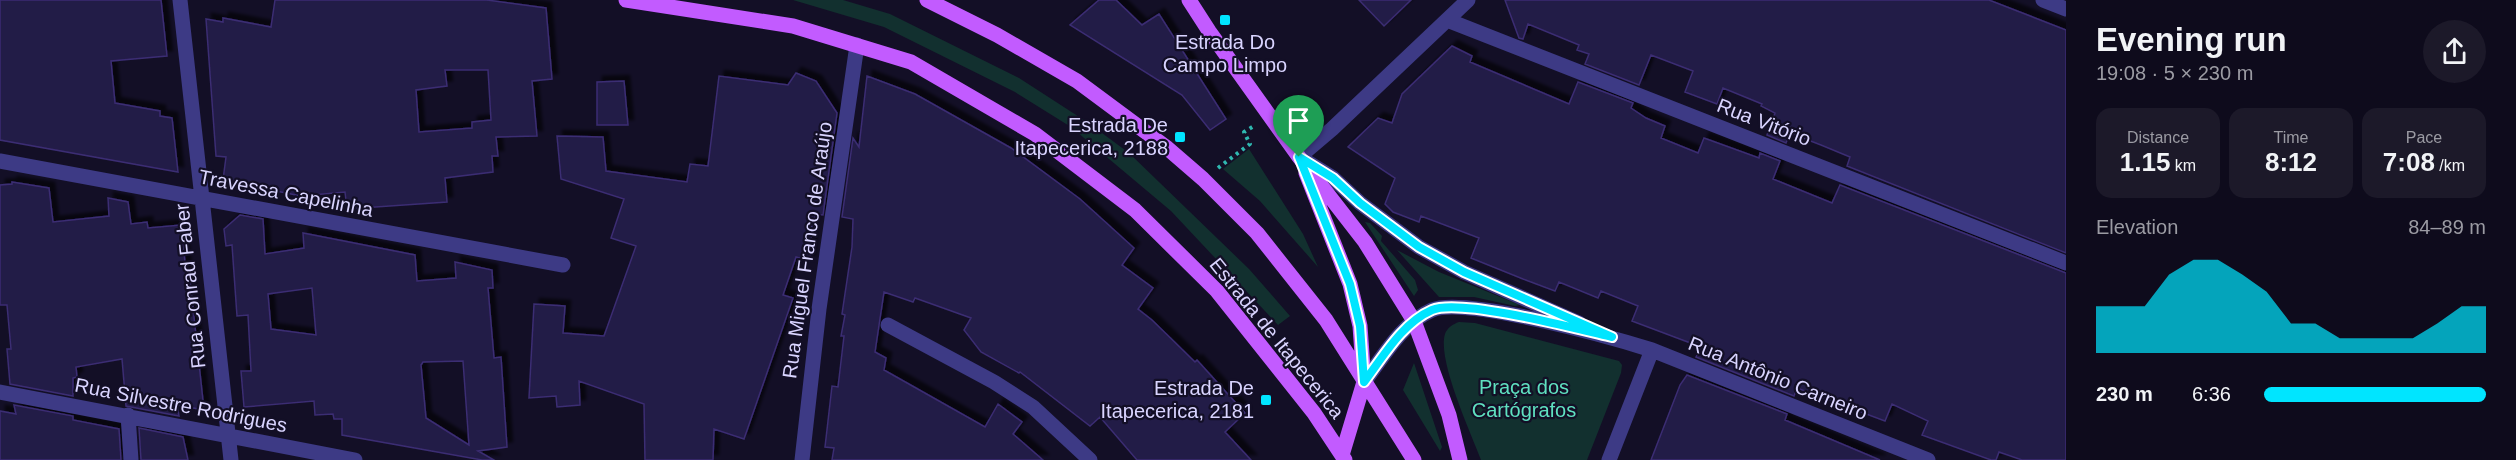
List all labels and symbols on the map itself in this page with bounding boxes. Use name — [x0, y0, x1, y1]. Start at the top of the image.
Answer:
marker: Estrada Do Campo Limpo — [1218, 13, 1232, 27]
place label: Estrada Do Campo Limpo — [1163, 31, 1287, 76]
street label: Rua Vitório — [1714, 94, 1814, 150]
pin — [1273, 95, 1324, 157]
place label: Estrada De Itapecerica, 2188 — [1015, 114, 1168, 159]
street label: Rua Miguel Franco de Araújo — [778, 120, 836, 380]
marker: Estrada De Itapecerica, 2188 — [1173, 130, 1187, 144]
street label: Travessa Capelinha — [197, 165, 376, 221]
street label: Rua Conrad Faber — [170, 202, 210, 370]
street label: Estrada de Itapecerica — [1205, 253, 1349, 423]
street label: Rua Antônio Carneiro — [1685, 332, 1871, 424]
street label: Rua Silvestre Rodrigues — [73, 374, 289, 436]
park label: Praça dos Cartógrafos — [1472, 376, 1576, 421]
place label: Estrada De Itapecerica, 2181 — [1101, 377, 1254, 422]
marker: Estrada De Itapecerica, 2181 — [1259, 393, 1273, 407]

